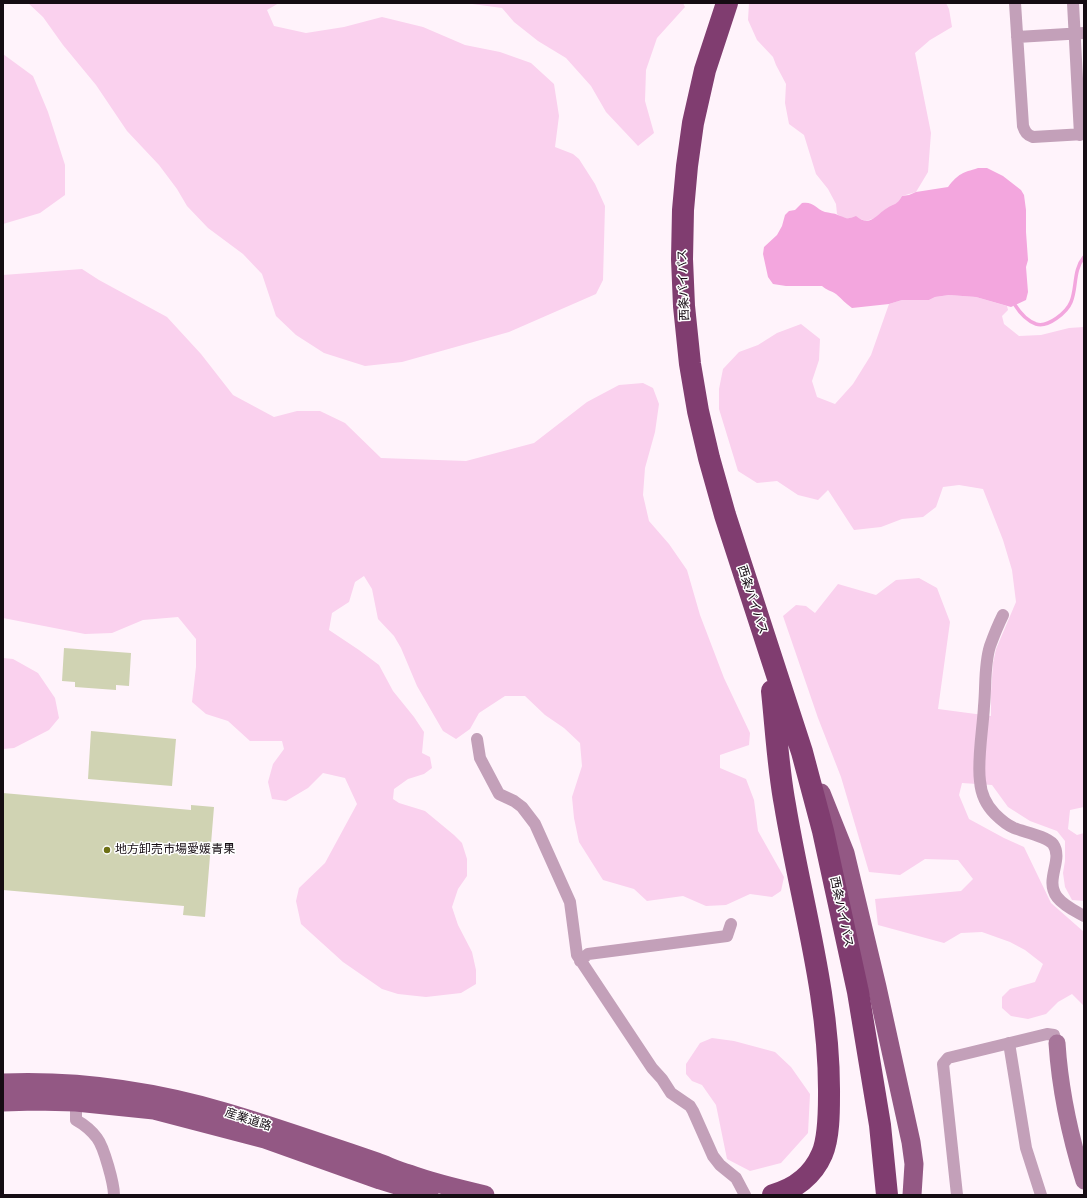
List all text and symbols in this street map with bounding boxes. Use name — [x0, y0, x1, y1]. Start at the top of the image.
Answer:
street label: 西条バイパス — [676, 249, 692, 321]
street label: 西条バイパス — [734, 564, 770, 636]
place label: 地方卸売市場愛媛青果 — [115, 843, 235, 857]
marker: 地方卸売市場愛媛青果 — [102, 845, 112, 855]
street label: 西条バイパス — [826, 875, 856, 949]
street label: 産業道路 — [223, 1106, 273, 1134]

